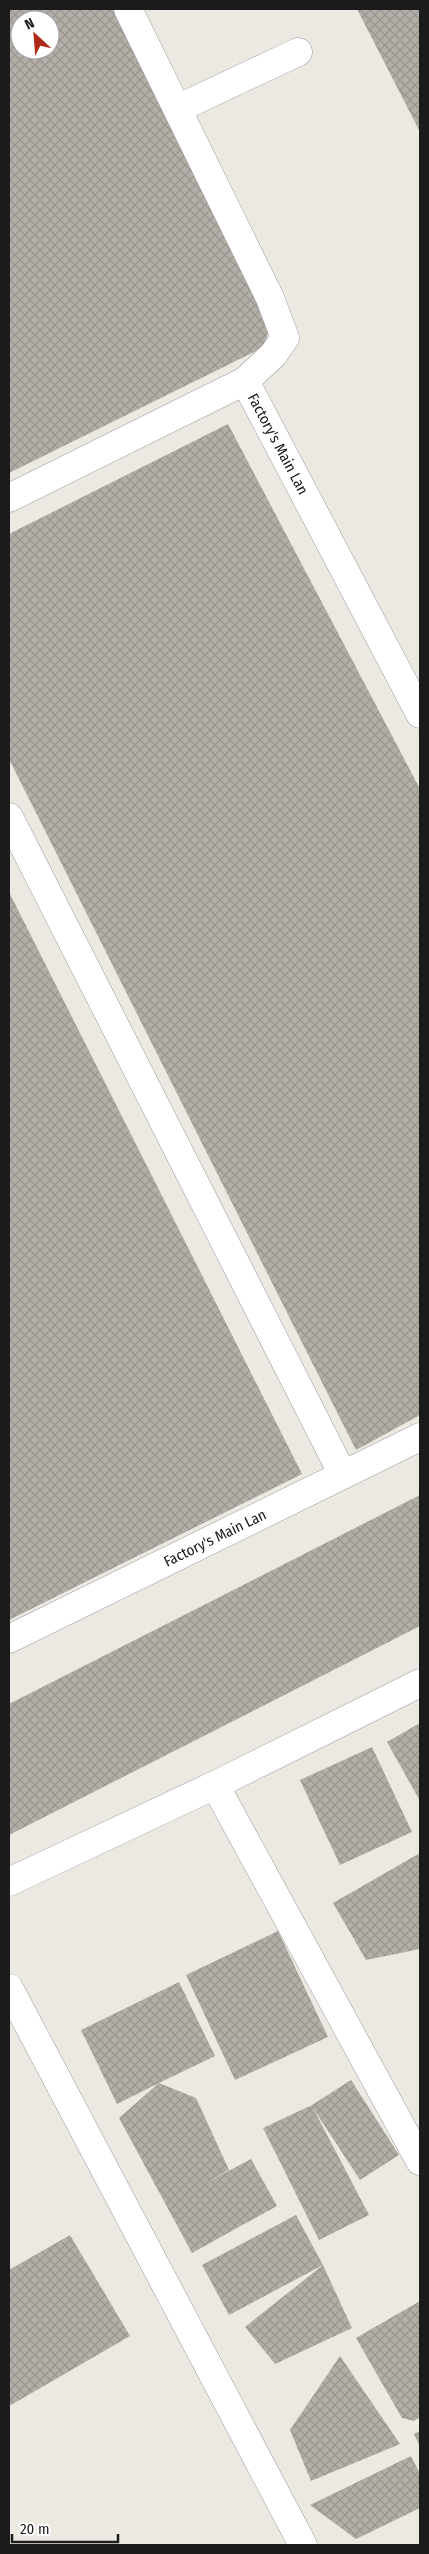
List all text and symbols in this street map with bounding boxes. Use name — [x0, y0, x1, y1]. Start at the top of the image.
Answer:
north arrow — [10, 10, 60, 60]
text: N — [22, 14, 37, 33]
street label: Factory's Main Lan — [244, 390, 312, 498]
street label: Factory's Main Lan — [161, 1505, 269, 1571]
scale bar — [12, 2512, 119, 2544]
text: 20 m — [20, 2520, 50, 2538]

